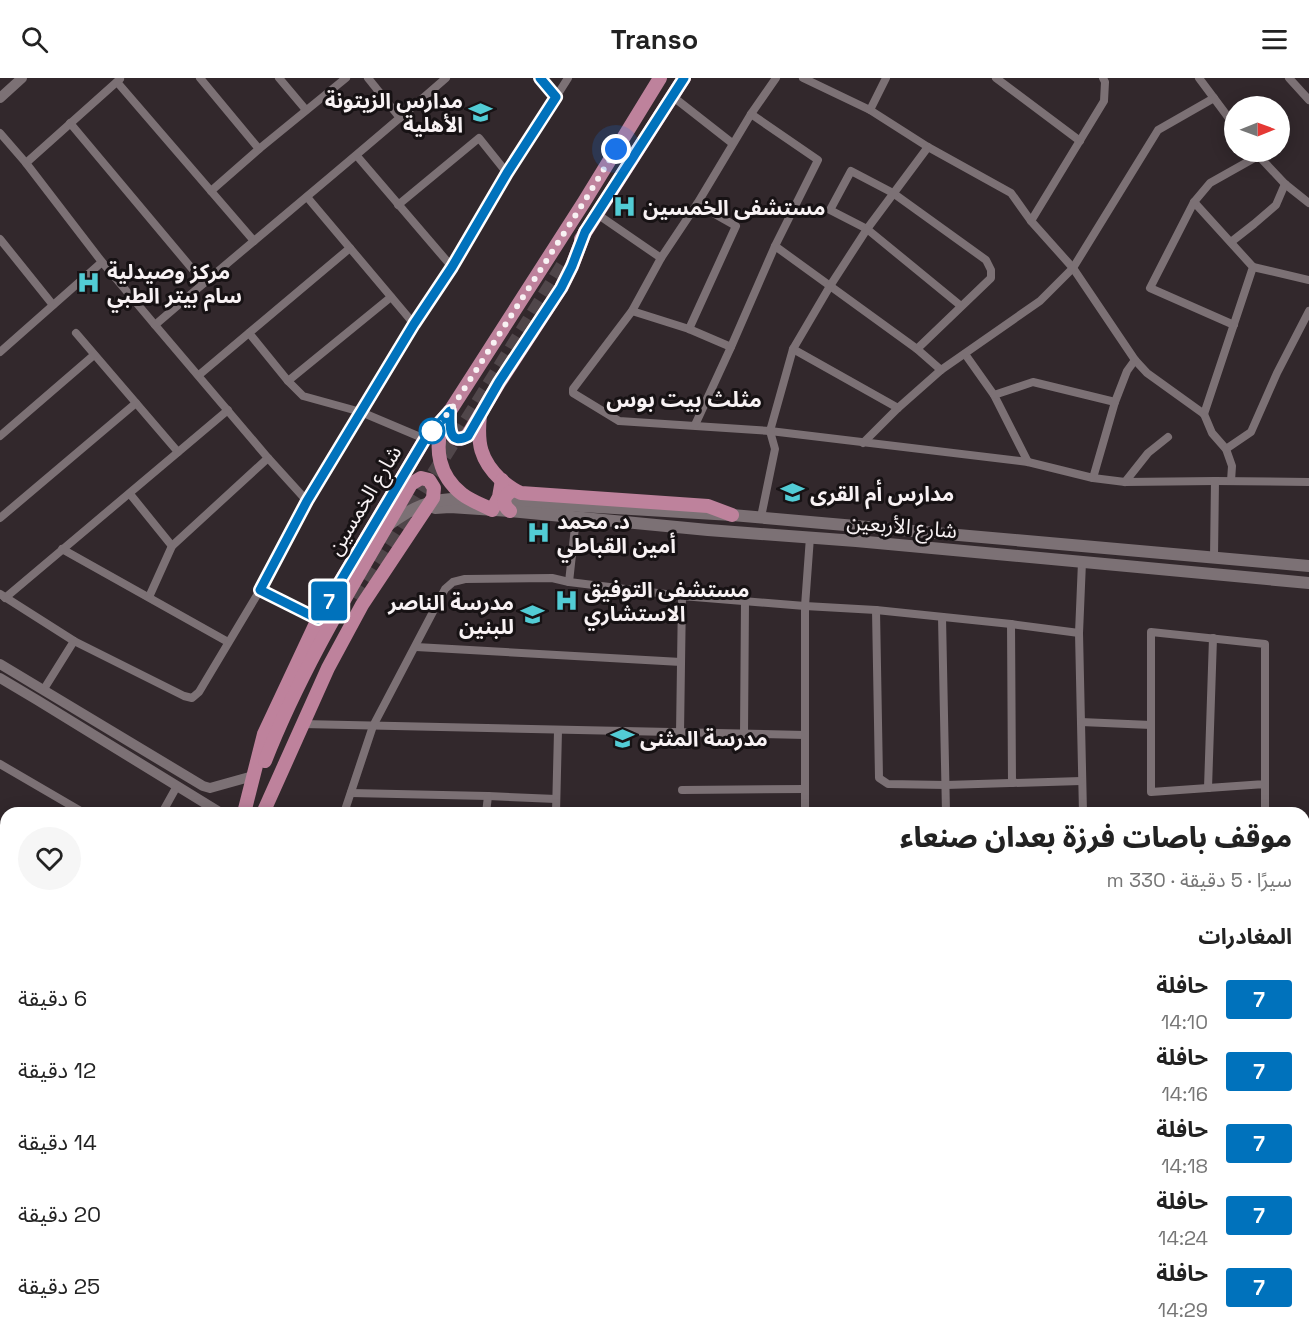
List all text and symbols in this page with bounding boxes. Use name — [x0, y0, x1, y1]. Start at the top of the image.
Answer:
text: Transo — [611, 22, 698, 57]
icon: search — [18, 23, 51, 56]
icon: menu — [1258, 23, 1291, 56]
place label: مدارس الزيتونة الأهلية — [325, 87, 463, 138]
north arrow — [1224, 96, 1290, 162]
map controls — [1224, 96, 1290, 162]
school or university icon: مدارس الزيتونة الأهلية — [468, 99, 494, 125]
your location — [601, 134, 631, 164]
hospital icon: مستشفى الخمسين — [612, 194, 638, 220]
place label: مستشفى الخمسين — [643, 194, 826, 221]
place label: مركز وصيدلية سام بيتر الطبي — [107, 258, 242, 312]
hospital icon: مركز وصيدلية سام بيتر الطبي — [76, 270, 102, 296]
district label: مثلث بيت بوس — [606, 385, 762, 413]
unlabelled marker — [419, 418, 445, 444]
street label: شارع الخمسين — [321, 440, 409, 561]
place label: مدارس أم القرى — [810, 479, 954, 510]
school or university icon: مدارس أم القرى — [779, 480, 805, 506]
place label: د. محمد أمين القباطي — [557, 508, 676, 562]
street label: شارع الأربعين — [846, 508, 958, 546]
hospital icon: د. محمد أمين القباطي — [526, 520, 552, 546]
place label: مستشفى التوفيق الاستشاري — [584, 576, 750, 630]
line badge: 7 — [310, 582, 348, 620]
text: 7 — [323, 588, 335, 615]
hospital icon: مستشفى التوفيق الاستشاري — [553, 588, 579, 614]
place label: مدرسة الناصر للبنين — [387, 589, 514, 640]
school or university icon: مدرسة الناصر للبنين — [519, 601, 545, 627]
school or university icon: مدرسة المثنى — [609, 725, 635, 751]
place label: مدرسة المثنى — [640, 725, 768, 752]
text: موقف باصات فرزة بعدان صنعاء — [900, 819, 1292, 855]
button: heart — [18, 827, 81, 890]
text: سيرًا · 5 دقيقة · 330 m — [1107, 867, 1292, 893]
text: المغادرات — [1198, 922, 1292, 950]
text: حافلة — [1156, 971, 1208, 999]
text: 6 دقيقة — [18, 984, 87, 1012]
text: 7 — [1253, 986, 1265, 1013]
text: 14:10 — [1161, 1009, 1208, 1035]
text: حافلة — [1156, 1043, 1208, 1071]
text: 12 دقيقة — [18, 1056, 96, 1084]
text: 7 — [1253, 1058, 1265, 1085]
text: 14:16 — [1161, 1081, 1208, 1107]
text: حافلة — [1156, 1115, 1208, 1143]
text: 14 دقيقة — [18, 1128, 97, 1156]
text: 7 — [1253, 1130, 1265, 1157]
text: 14:18 — [1161, 1153, 1208, 1179]
text: حافلة — [1156, 1187, 1208, 1215]
text: 20 دقيقة — [18, 1200, 101, 1228]
text: 7 — [1253, 1202, 1265, 1229]
text: 14:24 — [1158, 1225, 1208, 1251]
text: حافلة — [1156, 1259, 1208, 1287]
text: 25 دقيقة — [18, 1272, 100, 1300]
text: 7 — [1253, 1274, 1265, 1301]
text: 14:29 — [1158, 1297, 1208, 1323]

